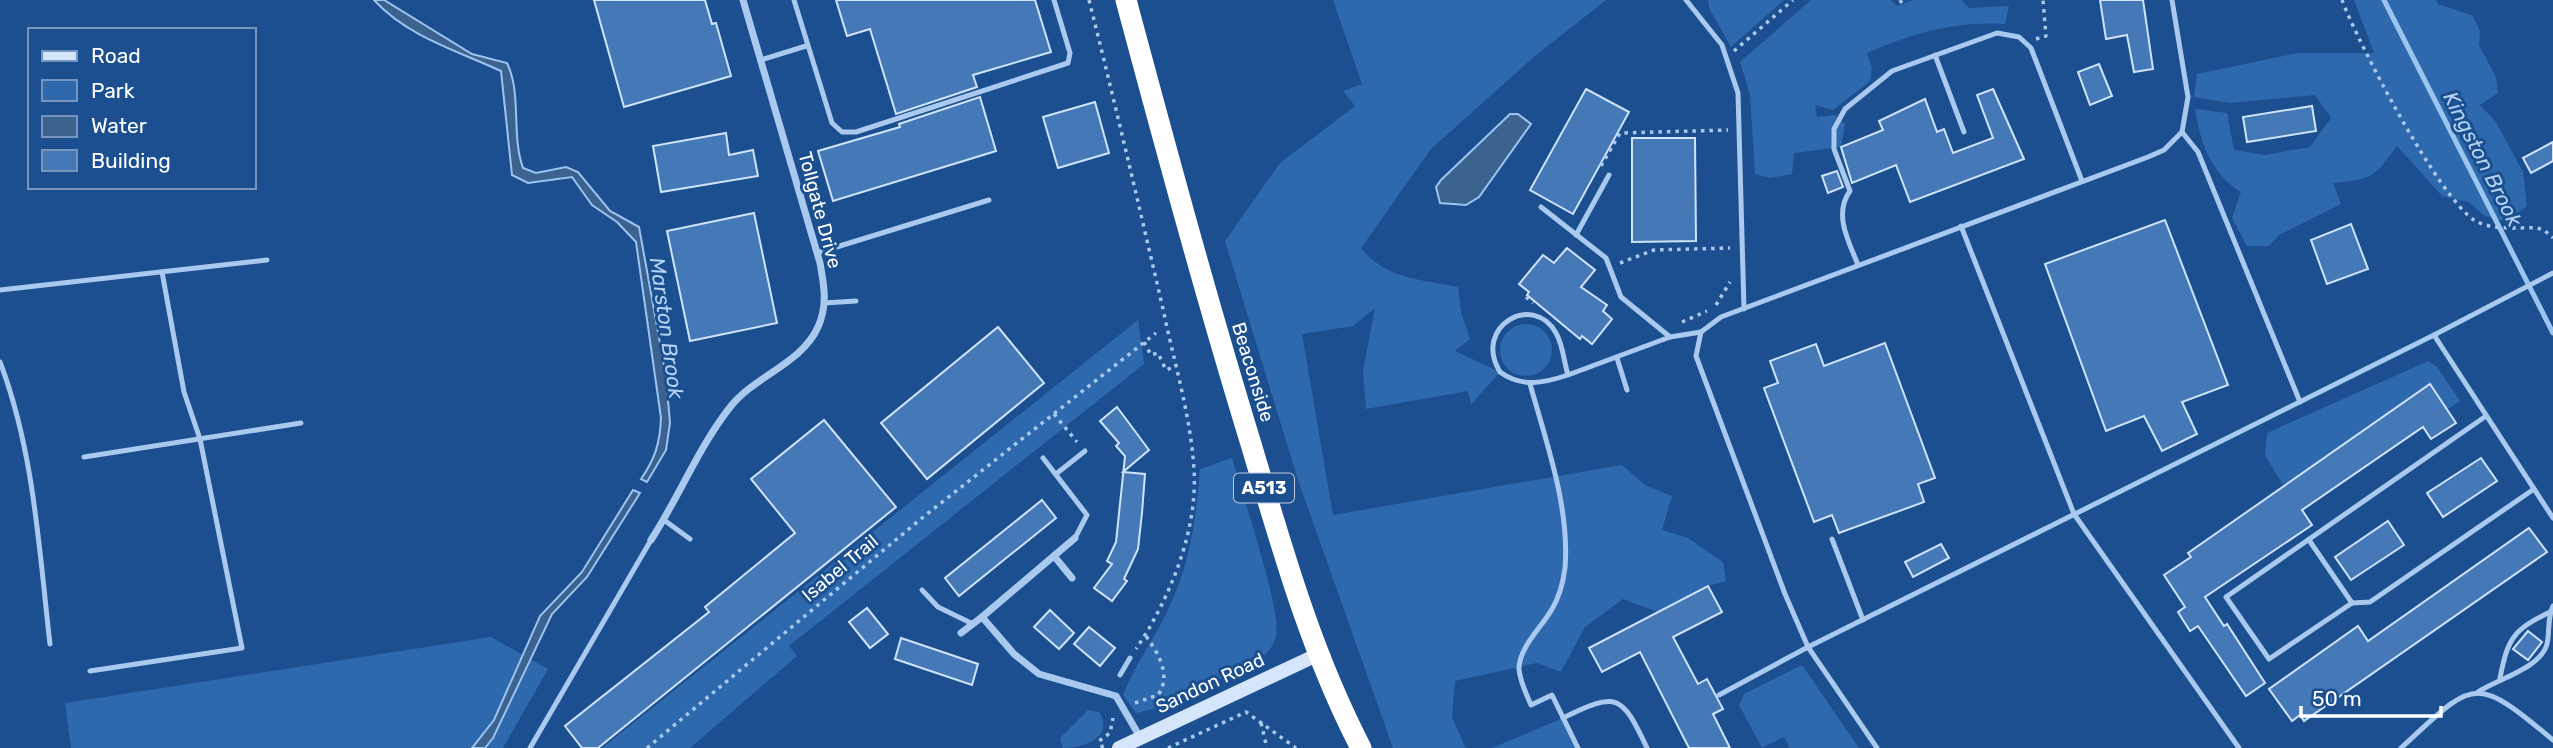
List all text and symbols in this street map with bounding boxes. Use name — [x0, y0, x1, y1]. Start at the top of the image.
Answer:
legend — [28, 28, 256, 189]
text: Road — [91, 43, 141, 68]
text: Park — [91, 78, 135, 103]
water label: Kingston Brook — [2438, 87, 2528, 232]
text: Water — [91, 113, 147, 138]
text: Building — [91, 148, 171, 173]
street label: Tollgate Drive — [793, 149, 847, 271]
water label: Marston Brook — [645, 256, 689, 402]
street label: Beaconside — [1227, 319, 1279, 425]
road number: A513 — [1234, 474, 1294, 502]
street label: Isabel Trail — [797, 530, 883, 606]
street label: Sandon Road — [1152, 648, 1268, 718]
scale bar — [2301, 674, 2441, 718]
text: 50 m — [2312, 686, 2362, 711]

